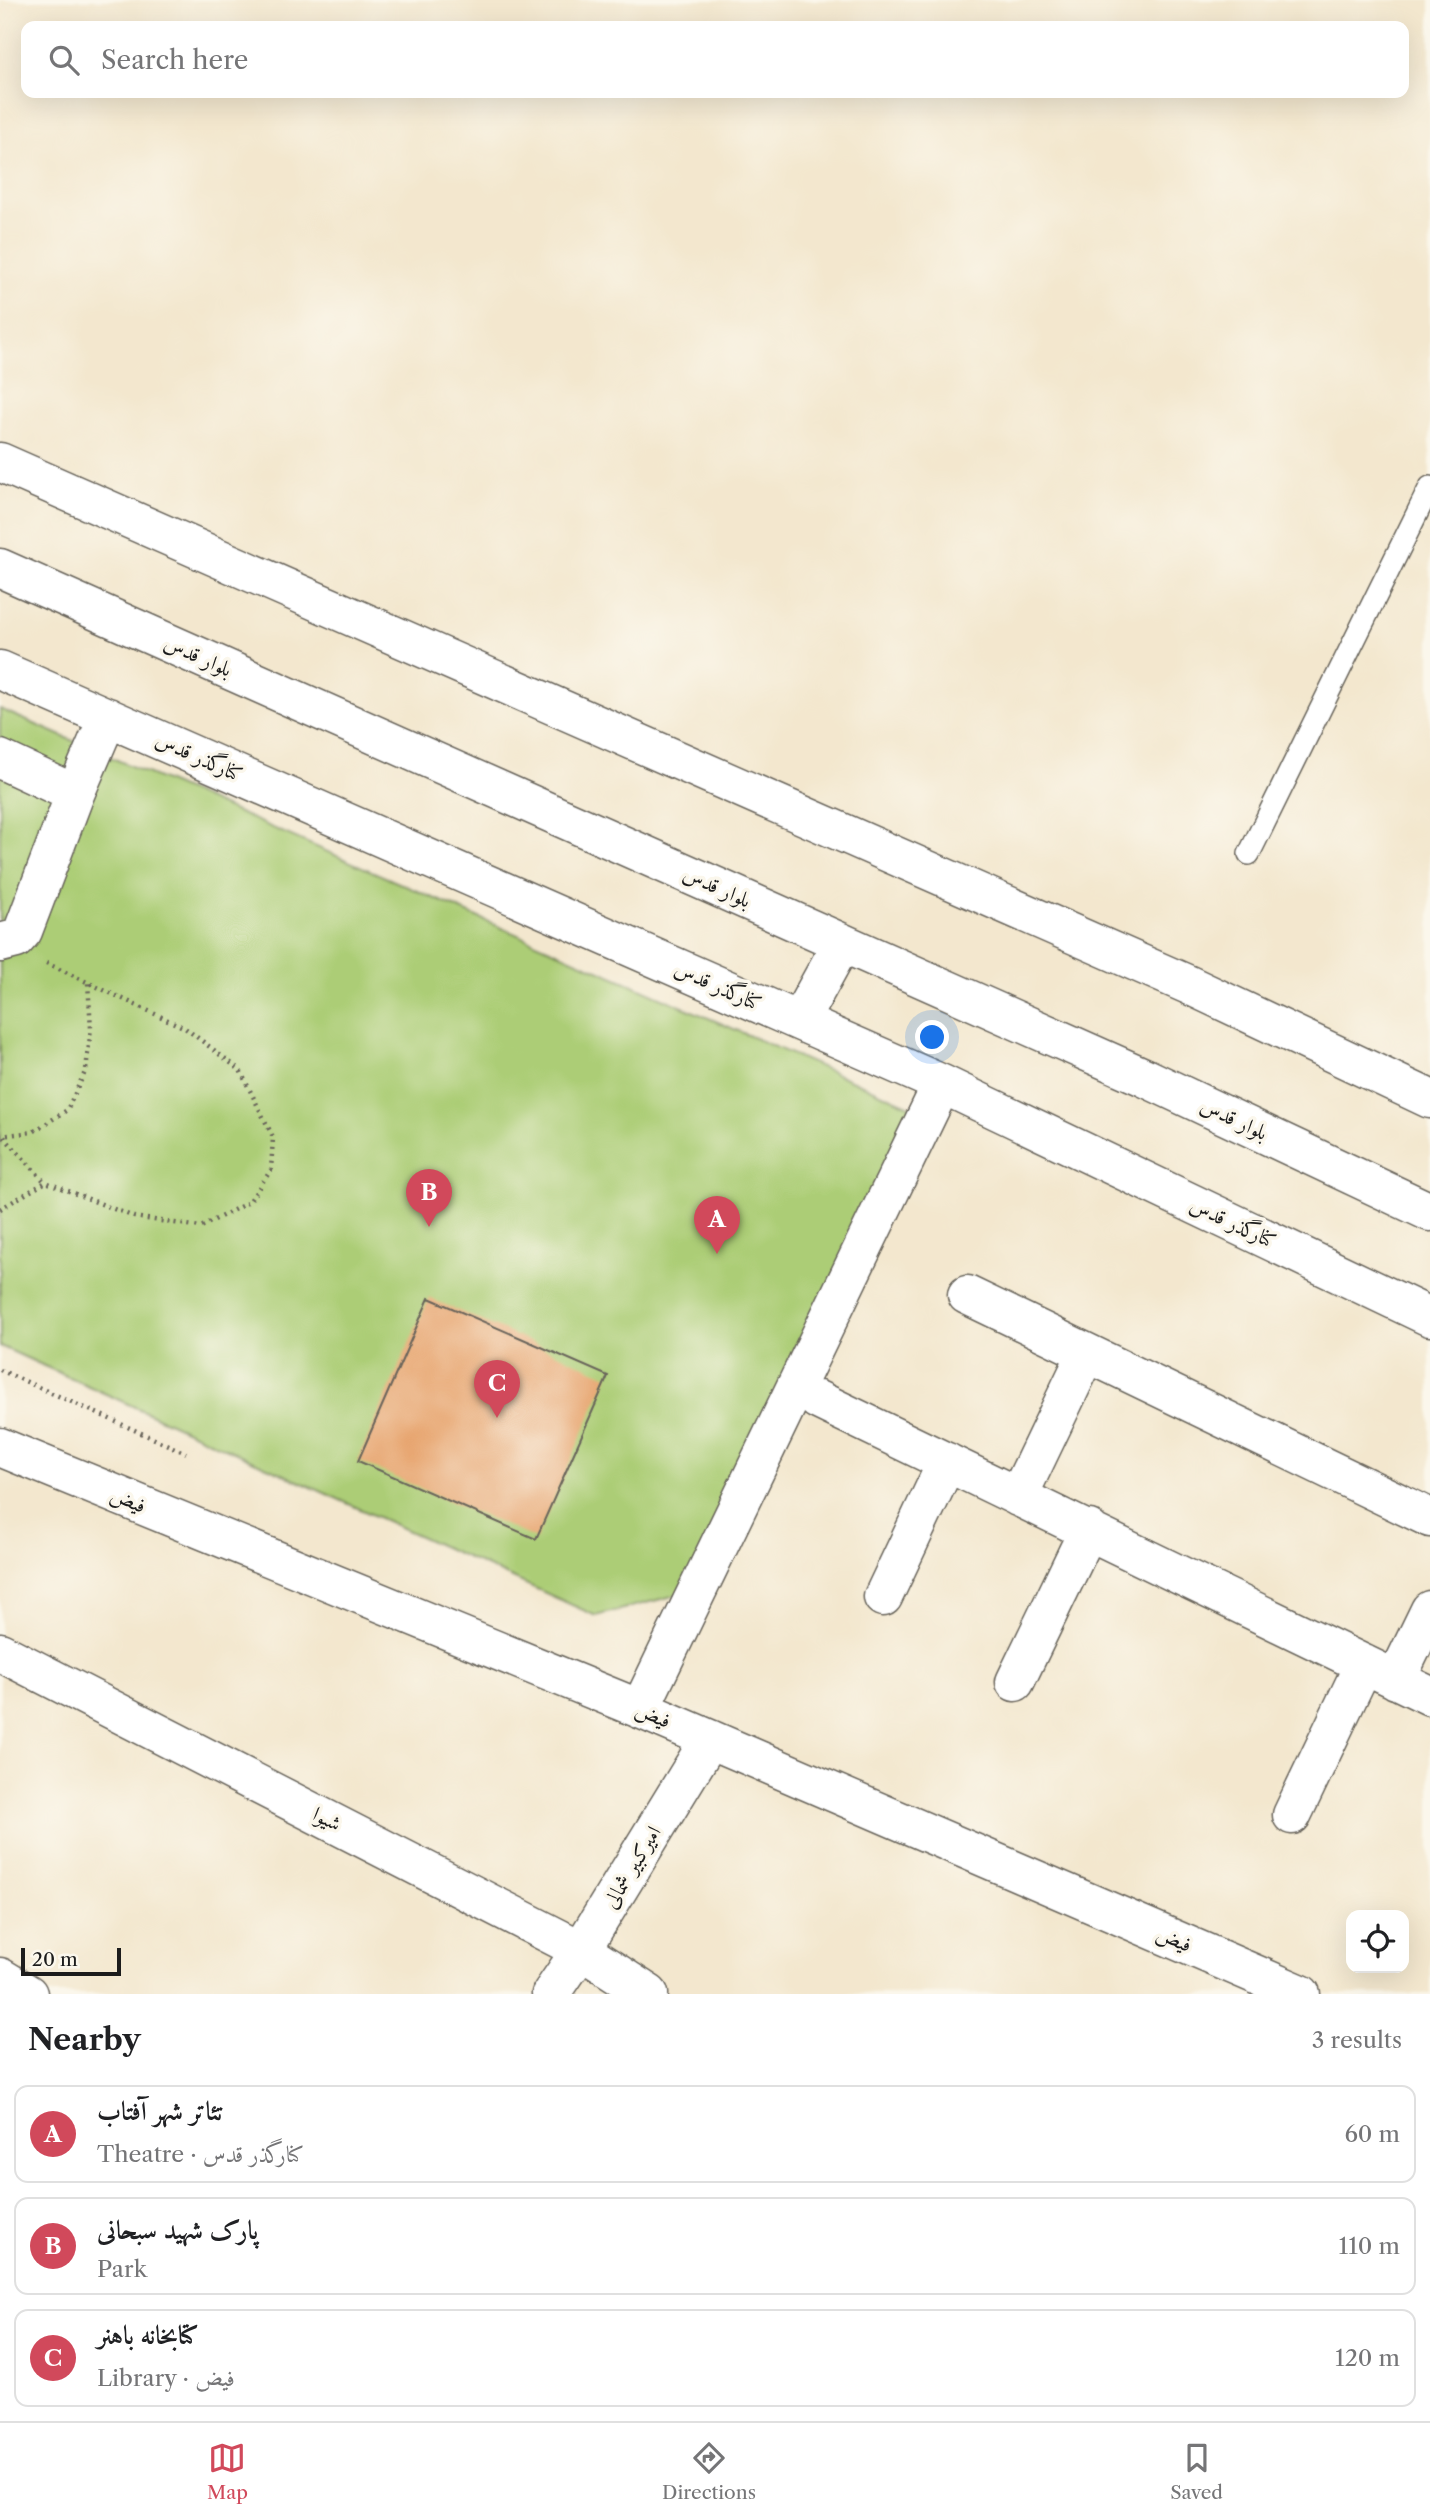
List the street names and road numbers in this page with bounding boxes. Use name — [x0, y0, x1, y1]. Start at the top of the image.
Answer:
street label: بلوار قدس — [160, 630, 236, 682]
street label: کنارگذر قدس — [152, 724, 247, 787]
street label: بلوار قدس — [679, 861, 755, 913]
street label: کنارگذر قدس — [671, 953, 766, 1016]
street label: بلوار قدس — [1196, 1092, 1272, 1146]
street label: کنارگذر قدس — [1186, 1190, 1281, 1253]
street label: فیض — [106, 1481, 150, 1520]
street label: فیض — [631, 1696, 675, 1735]
street label: شیوا — [308, 1801, 346, 1837]
street label: امیرکبیر شمالی — [597, 1821, 667, 1913]
street label: فیض — [1152, 1920, 1196, 1959]

